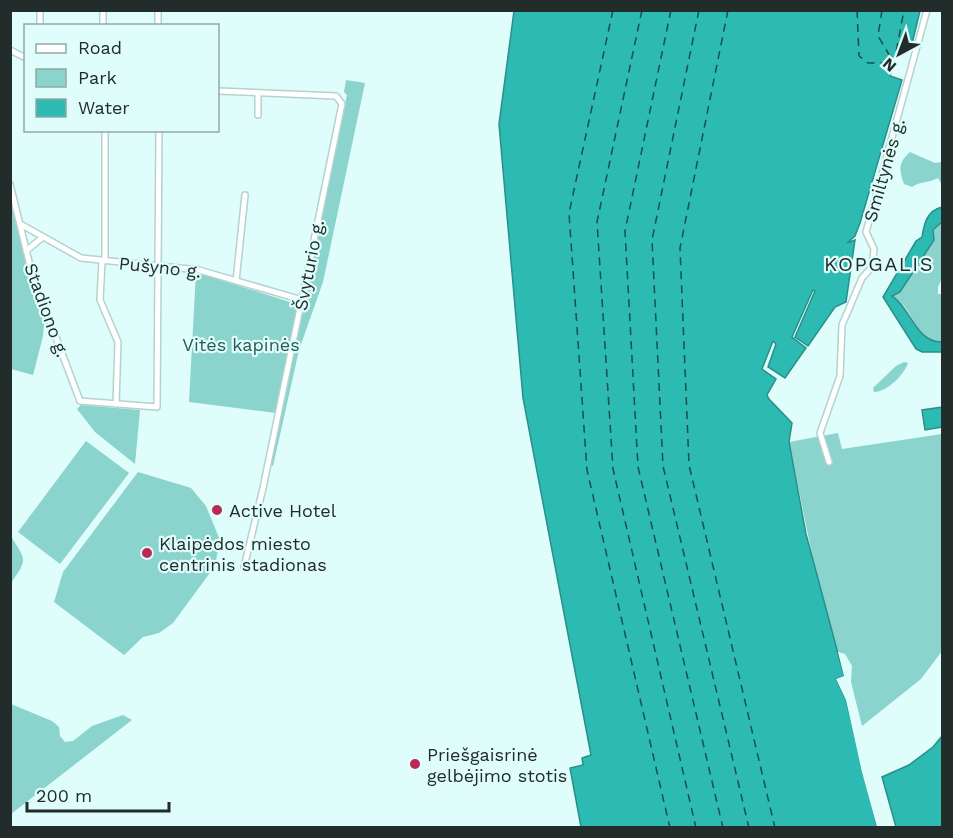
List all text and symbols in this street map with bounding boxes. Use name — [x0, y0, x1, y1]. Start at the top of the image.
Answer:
legend — [24, 24, 219, 132]
north arrow — [869, 24, 929, 84]
text: Road — [78, 37, 122, 58]
text: N — [879, 54, 900, 76]
text: Park — [78, 67, 117, 88]
text: Water — [78, 97, 130, 118]
street label: Smiltynės g. — [859, 116, 909, 224]
street label: Švyturio g. — [290, 218, 328, 312]
street label: Pušyno g. — [118, 252, 202, 282]
district label: KOPGALIS — [824, 252, 934, 276]
street label: Stadiono g. — [20, 260, 74, 360]
park label: Vitės kapinės — [182, 334, 300, 355]
place label: Active Hotel — [229, 500, 337, 521]
marker: Active Hotel — [210, 503, 224, 517]
place label: Klaipėdos miesto centrinis stadionas — [159, 533, 327, 575]
marker: Klaipėdos miesto centrinis stadionas — [140, 546, 154, 560]
place label: Priešgaisrinė gelbėjimo stotis — [427, 744, 567, 786]
marker: Priešgaisrinė gelbėjimo stotis — [408, 757, 422, 771]
scale bar — [27, 775, 170, 813]
text: 200 m — [36, 785, 92, 806]

